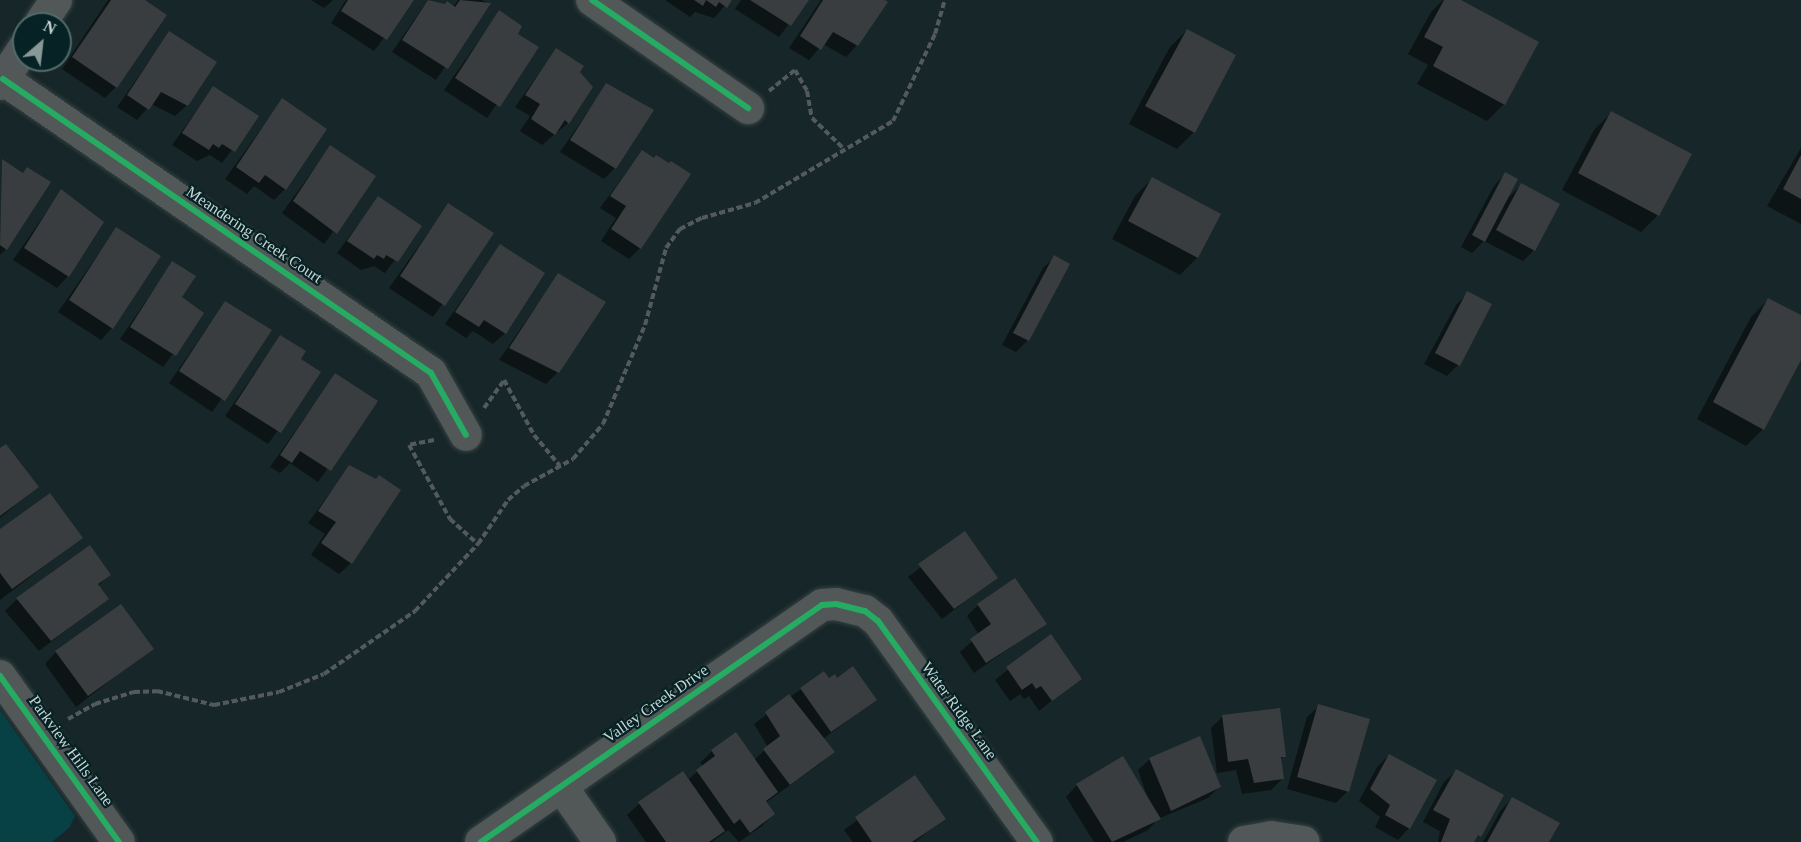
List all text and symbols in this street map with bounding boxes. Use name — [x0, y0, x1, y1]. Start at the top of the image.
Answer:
north arrow — [12, 12, 72, 72]
text: N — [41, 17, 59, 38]
street label: Meandering Creek Court — [182, 182, 326, 288]
street label: Water Ridge Lane — [917, 658, 1001, 764]
street label: Valley Creek Drive — [600, 661, 712, 747]
street label: Parkview Hills Lane — [25, 692, 117, 810]

